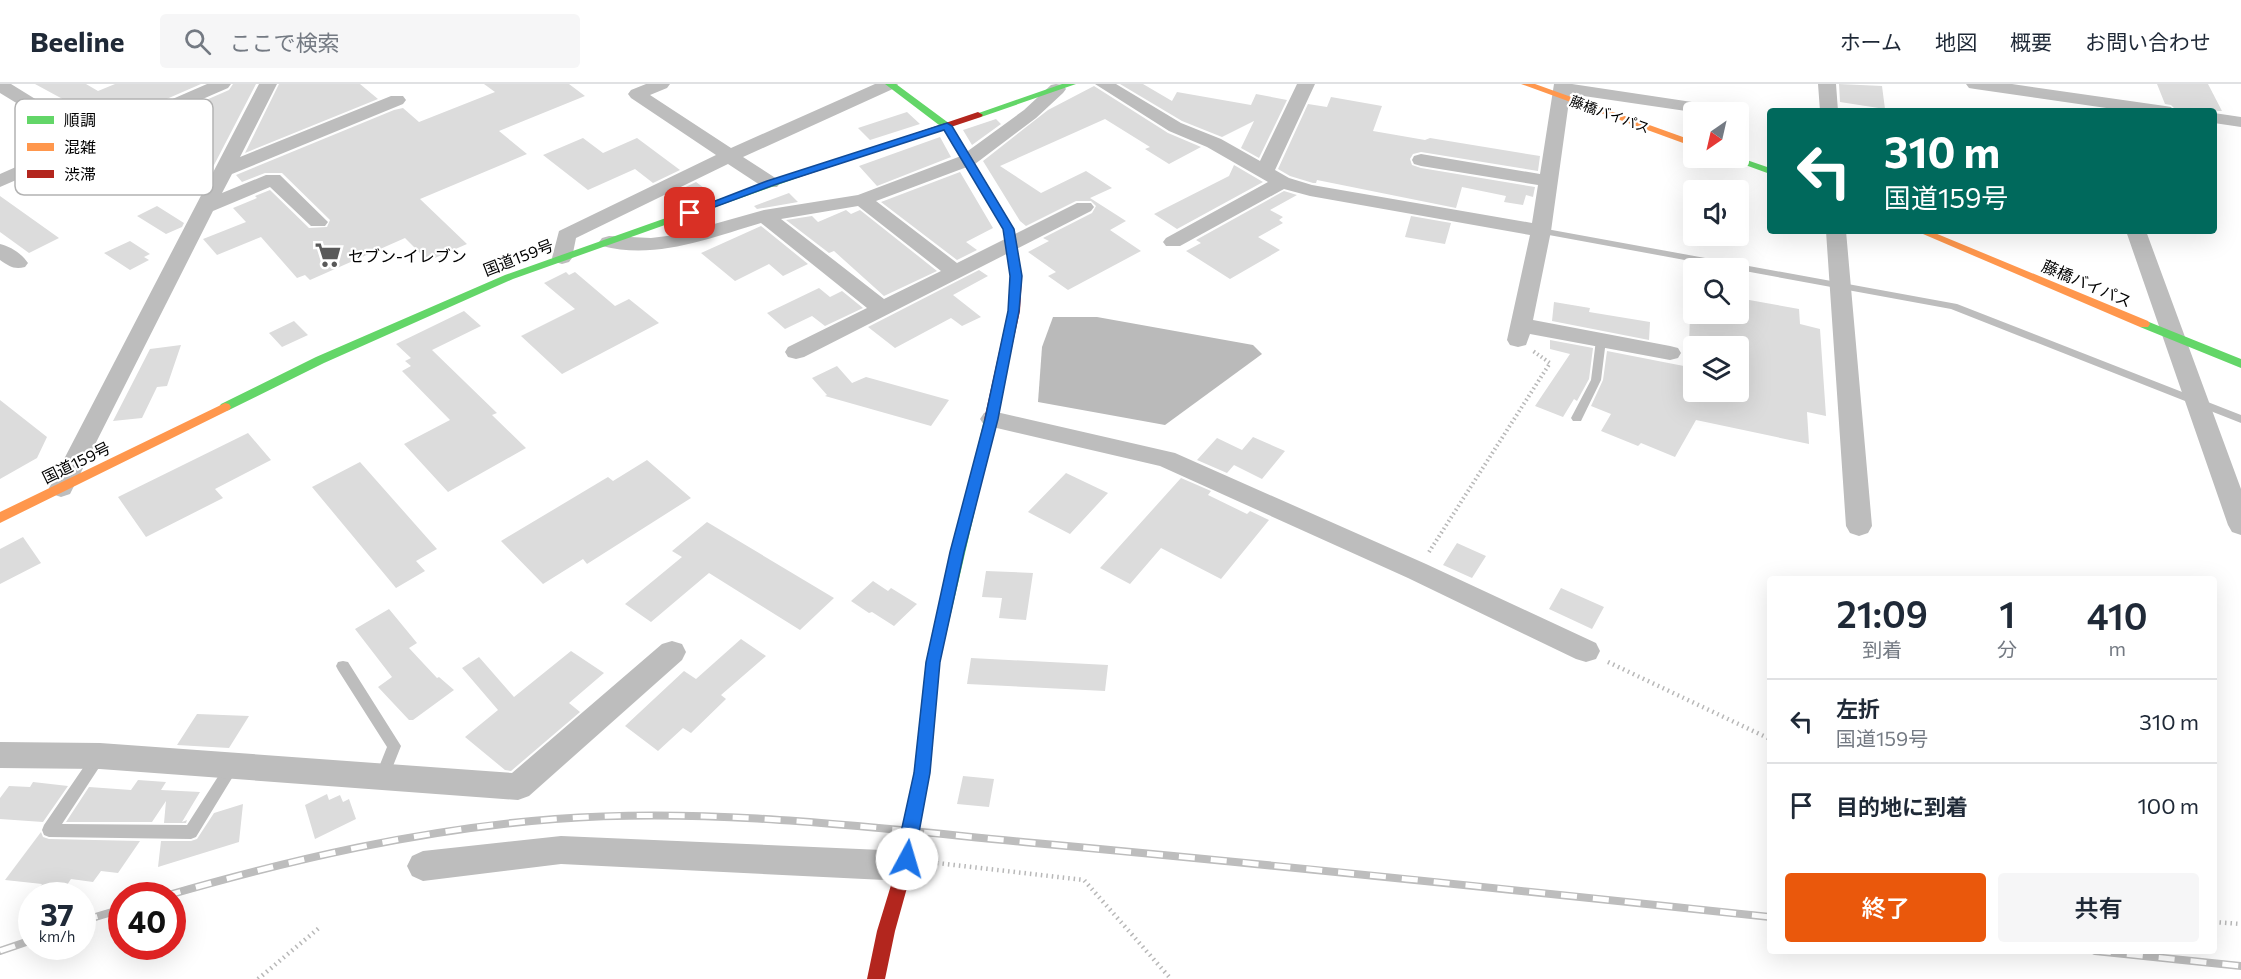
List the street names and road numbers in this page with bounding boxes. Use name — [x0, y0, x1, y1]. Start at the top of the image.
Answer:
street label: 藤橋バイパス — [1568, 92, 1652, 136]
street label: 国道159号 — [480, 235, 556, 279]
street label: 藤橋バイパス — [2039, 256, 2135, 310]
street label: 国道159号 — [39, 437, 113, 487]

